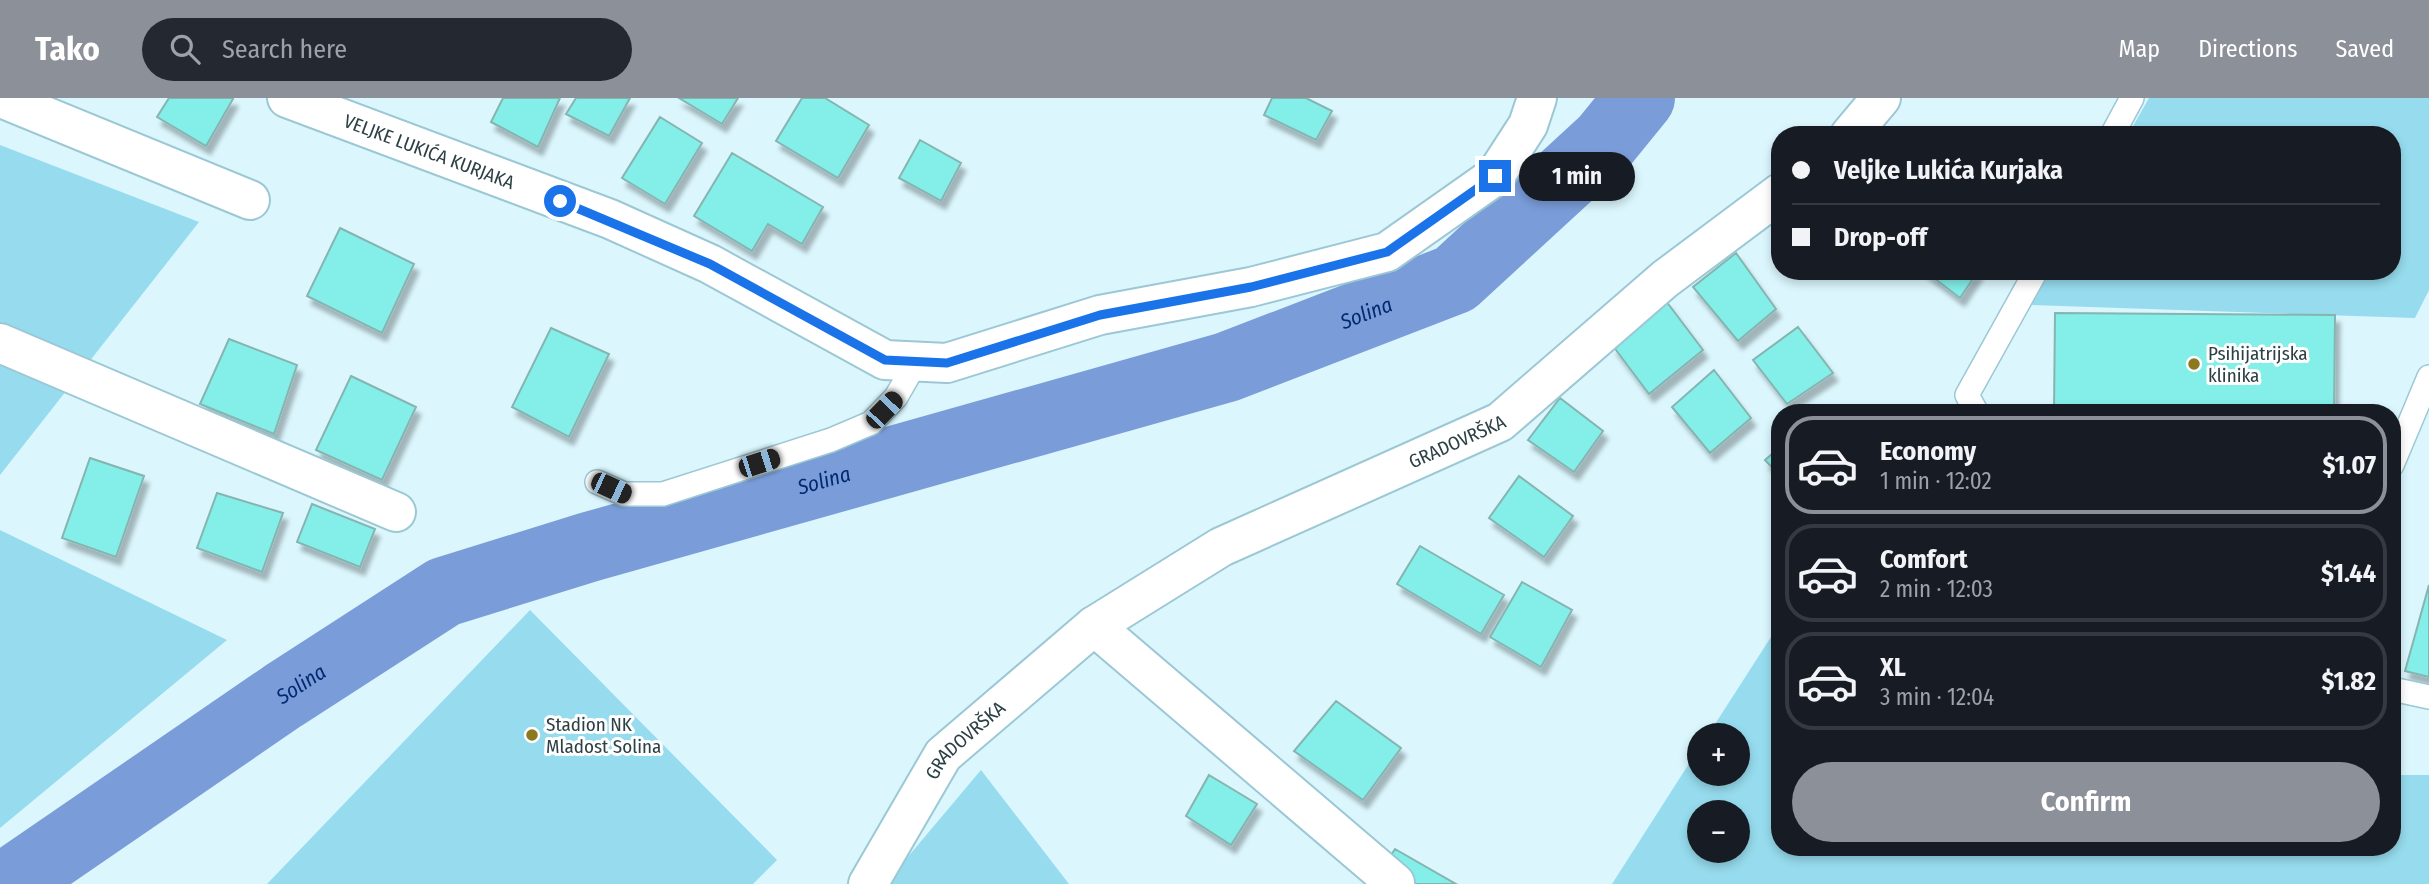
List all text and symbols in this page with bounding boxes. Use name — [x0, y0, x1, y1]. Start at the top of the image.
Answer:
search box — [142, 18, 632, 81]
text: Tako — [35, 29, 100, 69]
icon: search — [166, 30, 204, 68]
text: Search here — [222, 34, 347, 65]
text: Map — [2119, 35, 2160, 63]
text: Directions — [2198, 35, 2297, 63]
text: Saved — [2335, 35, 2394, 63]
street label: VELJKE LUKIĆA KURJAKA — [341, 109, 518, 194]
callout: 1 min — [1520, 152, 1635, 200]
text: Veljke Lukića Kurjaka — [1834, 155, 2063, 186]
route end — [1479, 160, 1511, 192]
text: 1 min — [1552, 162, 1602, 190]
route start — [544, 185, 576, 217]
text: Drop-off — [1834, 222, 1927, 253]
water label: Solina — [1335, 291, 1396, 335]
place label: Psihijatrijska klinika — [2208, 342, 2308, 387]
marker: Psihijatrijska klinika — [2186, 356, 2202, 372]
car — [862, 388, 907, 432]
street label: GRADOVRŠKA — [1405, 410, 1509, 473]
icon: car — [1796, 434, 1859, 497]
text: Economy — [1880, 436, 1976, 467]
car — [736, 447, 783, 479]
text: $1.07 — [2323, 450, 2376, 481]
water label: Solina — [794, 461, 854, 501]
text: 1 min · 12:02 — [1880, 467, 1992, 495]
car — [588, 470, 635, 506]
icon: car — [1796, 542, 1859, 605]
text: Comfort — [1880, 544, 1968, 575]
text: $1.44 — [2321, 558, 2376, 589]
text: 2 min · 12:03 — [1880, 575, 1993, 603]
icon: car — [1796, 650, 1859, 713]
text: XL — [1880, 652, 1906, 683]
water label: Solina — [270, 659, 331, 710]
text: $1.82 — [2321, 666, 2376, 697]
text: 3 min · 12:04 — [1880, 683, 1994, 711]
street label: GRADOVRŠKA — [920, 696, 1009, 783]
place label: Stadion NK Mladost Solina — [546, 713, 661, 758]
map controls — [1687, 723, 1750, 863]
button: + — [1687, 723, 1750, 786]
marker: Stadion NK Mladost Solina — [524, 727, 540, 743]
button: Confirm — [1792, 762, 2380, 842]
button: − — [1687, 800, 1750, 863]

